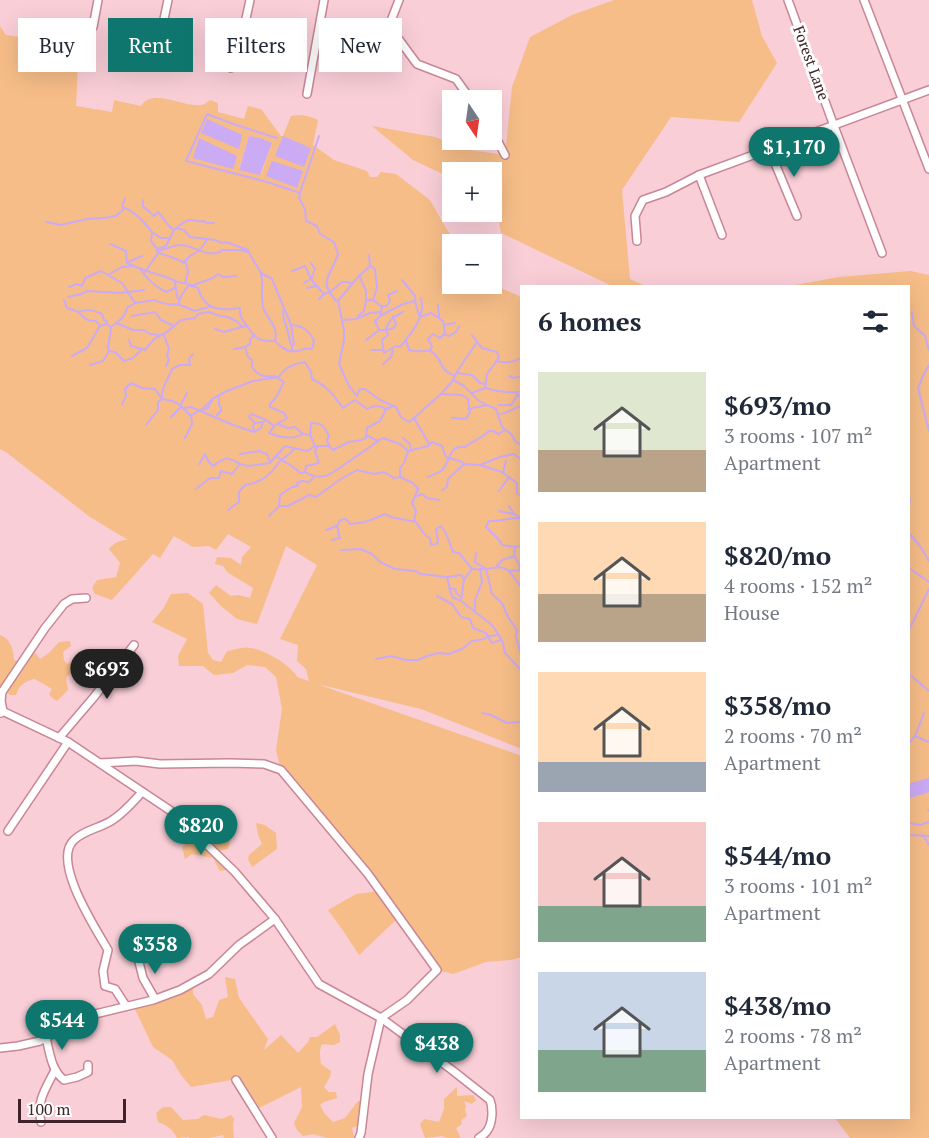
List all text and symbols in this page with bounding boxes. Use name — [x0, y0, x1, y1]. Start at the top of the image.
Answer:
chip: Buy — [18, 18, 96, 72]
chip: Rent — [108, 18, 193, 72]
chip: Filters — [205, 18, 307, 72]
chip: New — [319, 18, 402, 72]
street label: Forest Lane — [789, 23, 835, 103]
north arrow — [442, 90, 502, 150]
map controls — [442, 90, 502, 294]
pin: $1,170 — [745, 127, 843, 178]
text: $1,170 — [763, 133, 825, 160]
button: + — [442, 162, 502, 222]
button: − — [442, 234, 502, 294]
text: 6 homes — [538, 304, 642, 338]
icon: filters — [859, 305, 892, 338]
text: $693/mo — [724, 388, 831, 422]
icon: home — [586, 396, 658, 468]
text: 3 rooms · 107 m² — [724, 422, 872, 449]
text: Apartment — [724, 449, 821, 476]
text: $820/mo — [724, 538, 831, 572]
icon: home — [586, 546, 658, 618]
text: 4 rooms · 152 m² — [724, 572, 872, 599]
text: House — [724, 599, 780, 626]
pin: $693 — [71, 649, 143, 700]
text: $693 — [84, 655, 130, 682]
text: $358/mo — [724, 688, 831, 722]
icon: home — [586, 696, 658, 768]
text: 2 rooms · 70 m² — [724, 722, 862, 749]
text: Apartment — [724, 749, 821, 776]
pin: $820 — [165, 805, 237, 856]
text: $820 — [178, 811, 224, 838]
text: $544/mo — [724, 838, 831, 872]
icon: home — [586, 846, 658, 918]
text: 3 rooms · 101 m² — [724, 872, 872, 899]
text: Apartment — [724, 899, 821, 926]
pin: $358 — [119, 924, 191, 975]
text: $358 — [132, 930, 178, 957]
text: $438/mo — [724, 988, 831, 1022]
icon: home — [586, 996, 658, 1068]
pin: $544 — [26, 1000, 98, 1051]
text: $544 — [39, 1006, 85, 1033]
text: 2 rooms · 78 m² — [724, 1022, 862, 1049]
pin: $438 — [401, 1023, 473, 1074]
text: $438 — [414, 1029, 460, 1056]
text: Apartment — [724, 1049, 821, 1076]
scale bar — [18, 1096, 126, 1124]
text: 100 m — [27, 1098, 70, 1120]

